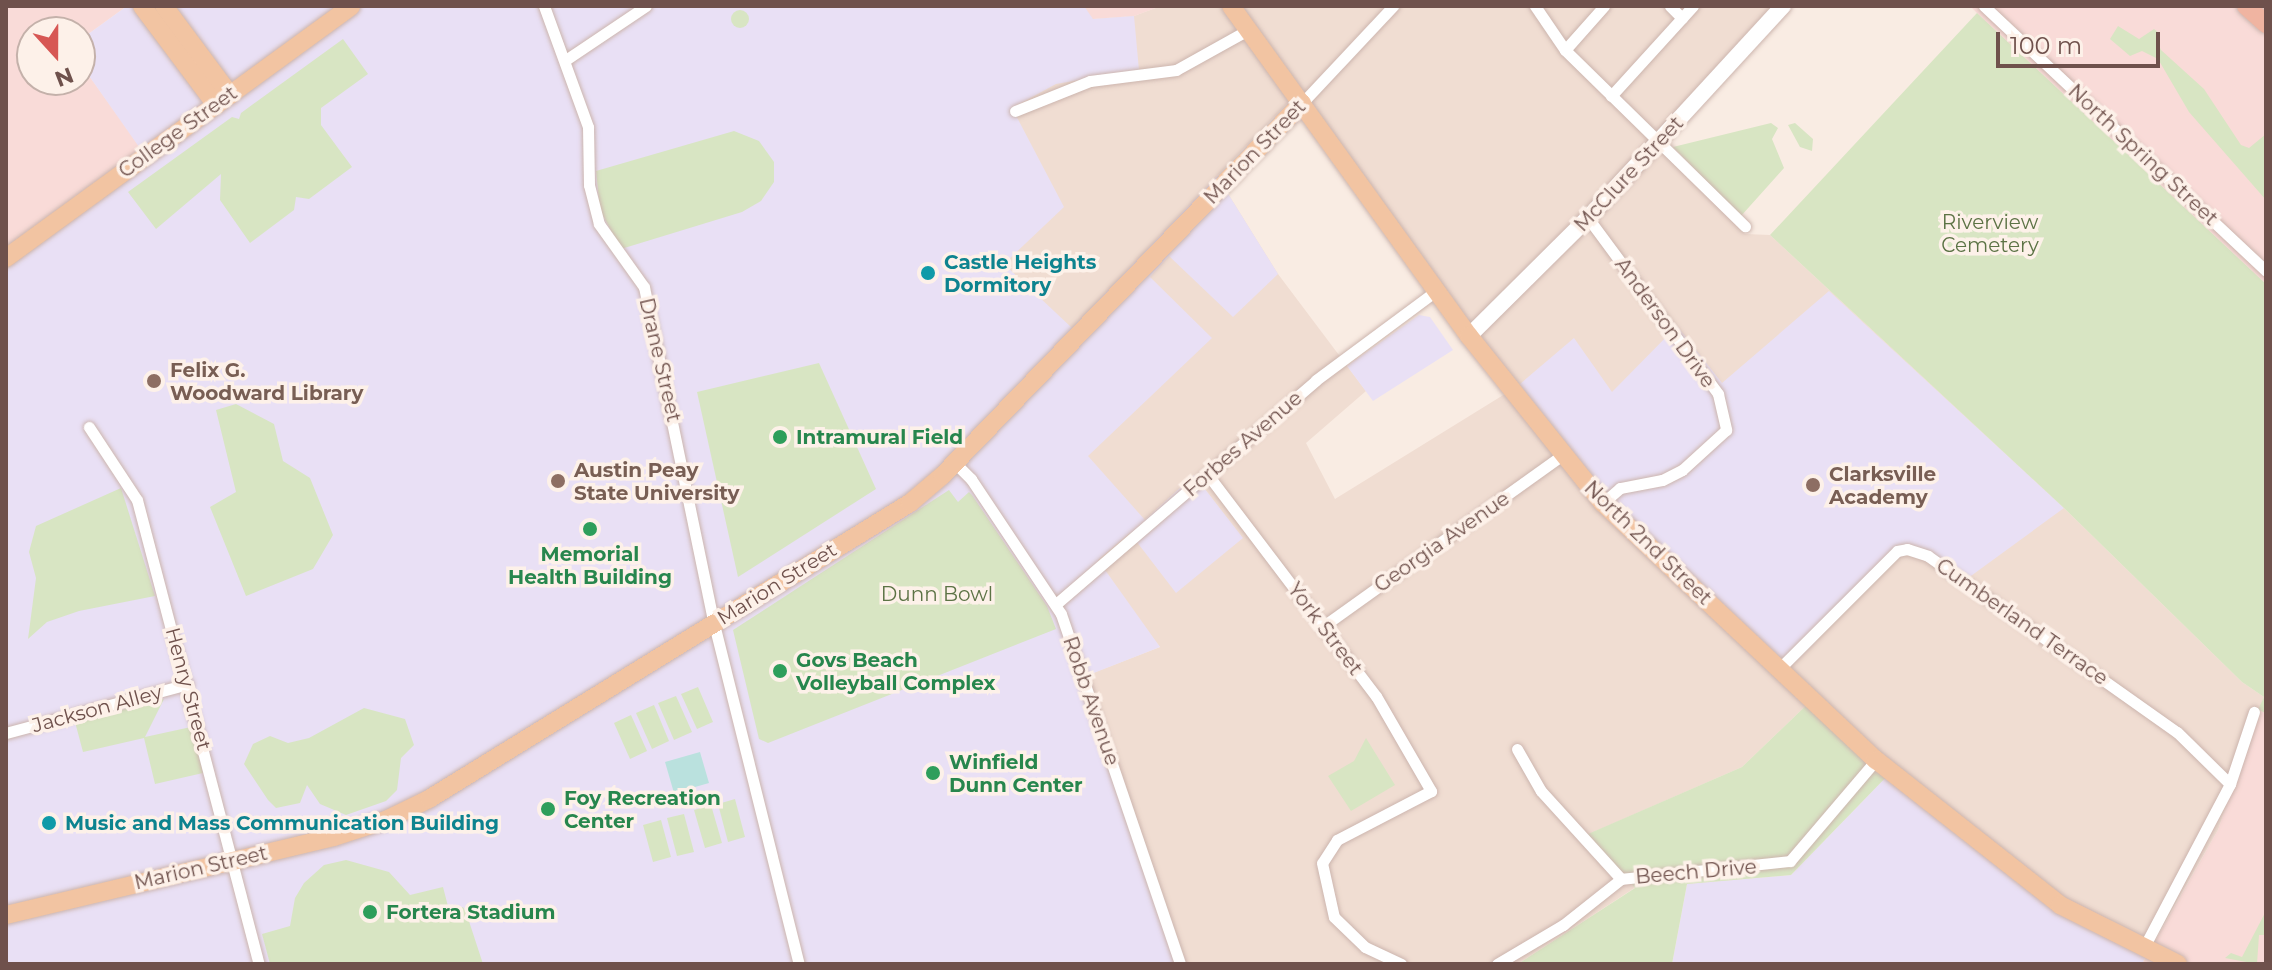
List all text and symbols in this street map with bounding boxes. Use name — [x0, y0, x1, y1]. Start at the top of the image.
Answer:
north arrow — [16, 16, 96, 96]
scale bar — [2000, 16, 2164, 66]
text: 100 m — [2010, 31, 2082, 60]
text: N — [51, 61, 77, 93]
street label: North Spring Street — [2063, 79, 2223, 231]
street label: College Street — [114, 81, 242, 183]
street label: Marion Street — [1199, 95, 1311, 209]
street label: McClure Street — [1569, 111, 1689, 237]
park label: Riverview Cemetery — [1941, 210, 2039, 257]
place label: Castle Heights Dormitory — [944, 250, 1096, 297]
street label: Anderson Drive — [1610, 253, 1720, 393]
marker: Castle Heights Dormitory — [919, 264, 937, 282]
street label: Drane Street — [634, 296, 686, 424]
place label: Felix G. Woodward Library — [170, 358, 363, 405]
marker: Felix G. Woodward Library — [145, 372, 163, 390]
street label: Forbes Avenue — [1179, 386, 1307, 502]
place label: Intramural Field — [796, 425, 963, 449]
marker: Intramural Field — [771, 428, 789, 446]
place label: Austin Peay State University — [574, 458, 739, 505]
place label: Clarksville Academy — [1829, 462, 1936, 509]
marker: Austin Peay State University — [549, 472, 567, 490]
street label: North 2nd Street — [1579, 476, 1717, 610]
marker: Clarksville Academy — [1804, 476, 1822, 494]
street label: Georgia Avenue — [1370, 486, 1514, 598]
marker: Memorial Health Building — [581, 520, 599, 538]
street label: Marion Street — [713, 538, 841, 630]
place label: Memorial Health Building — [508, 542, 672, 589]
street label: Cumberland Terrace — [1932, 554, 2112, 690]
street label: York Street — [1282, 578, 1368, 680]
park label: Dunn Bowl — [881, 582, 993, 606]
street label: Henry Street — [160, 625, 216, 753]
street label: Robb Avenue — [1058, 633, 1124, 769]
place label: Govs Beach Volleyball Complex — [796, 648, 995, 695]
marker: Govs Beach Volleyball Complex — [771, 662, 789, 680]
street label: Jackson Alley — [29, 680, 165, 738]
place label: Winfield Dunn Center — [949, 750, 1083, 797]
marker: Winfield Dunn Center — [924, 764, 942, 782]
place label: Foy Recreation Center — [564, 786, 721, 833]
marker: Foy Recreation Center — [539, 800, 557, 818]
place label: Music and Mass Communication Building — [65, 811, 499, 835]
marker: Music and Mass Communication Building — [40, 814, 58, 832]
street label: Marion Street — [132, 841, 270, 895]
street label: Beech Drive — [1634, 855, 1758, 889]
place label: Fortera Stadium — [386, 900, 555, 924]
marker: Fortera Stadium — [361, 903, 379, 921]

